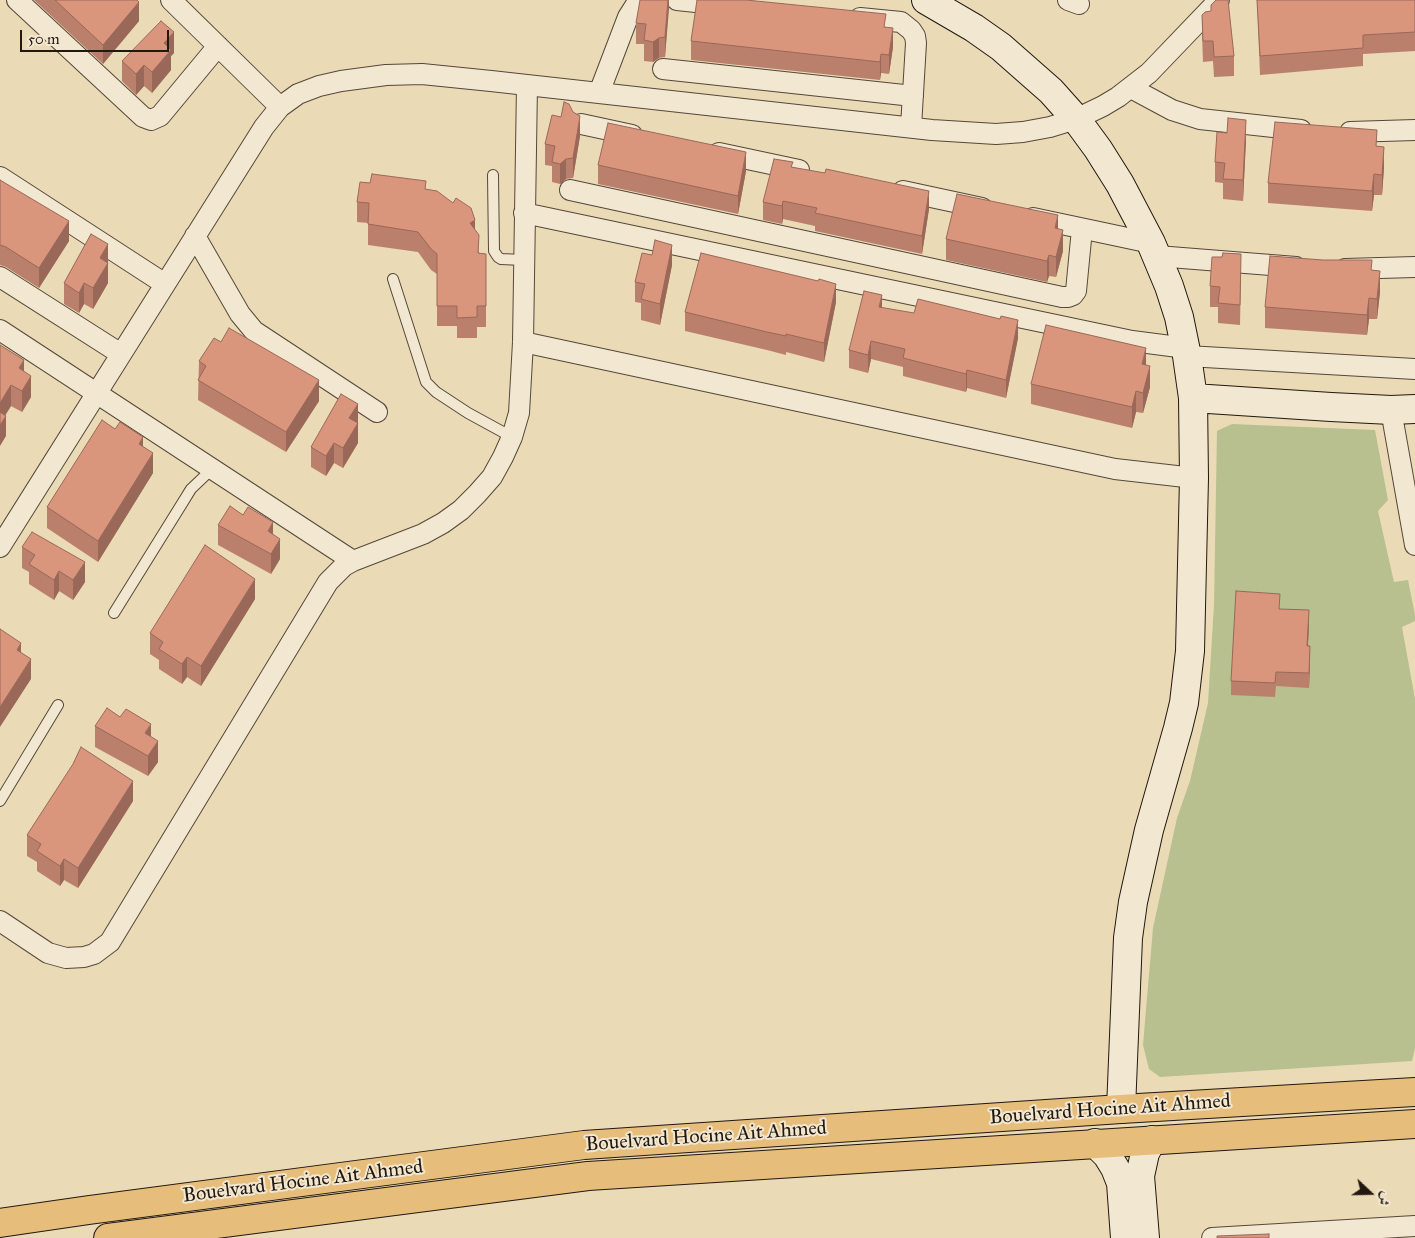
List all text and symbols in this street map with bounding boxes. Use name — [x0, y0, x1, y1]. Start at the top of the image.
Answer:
scale bar — [22, 20, 171, 52]
text: 50 m — [28, 30, 60, 48]
street label: Bouelvard Hocine Ait Ahmed — [988, 1090, 1232, 1130]
street label: Bouelvard Hocine Ait Ahmed — [584, 1117, 828, 1157]
street label: Bouelvard Hocine Ait Ahmed — [181, 1155, 425, 1209]
north arrow — [1345, 1168, 1395, 1218]
text: ش — [1374, 1189, 1395, 1208]

